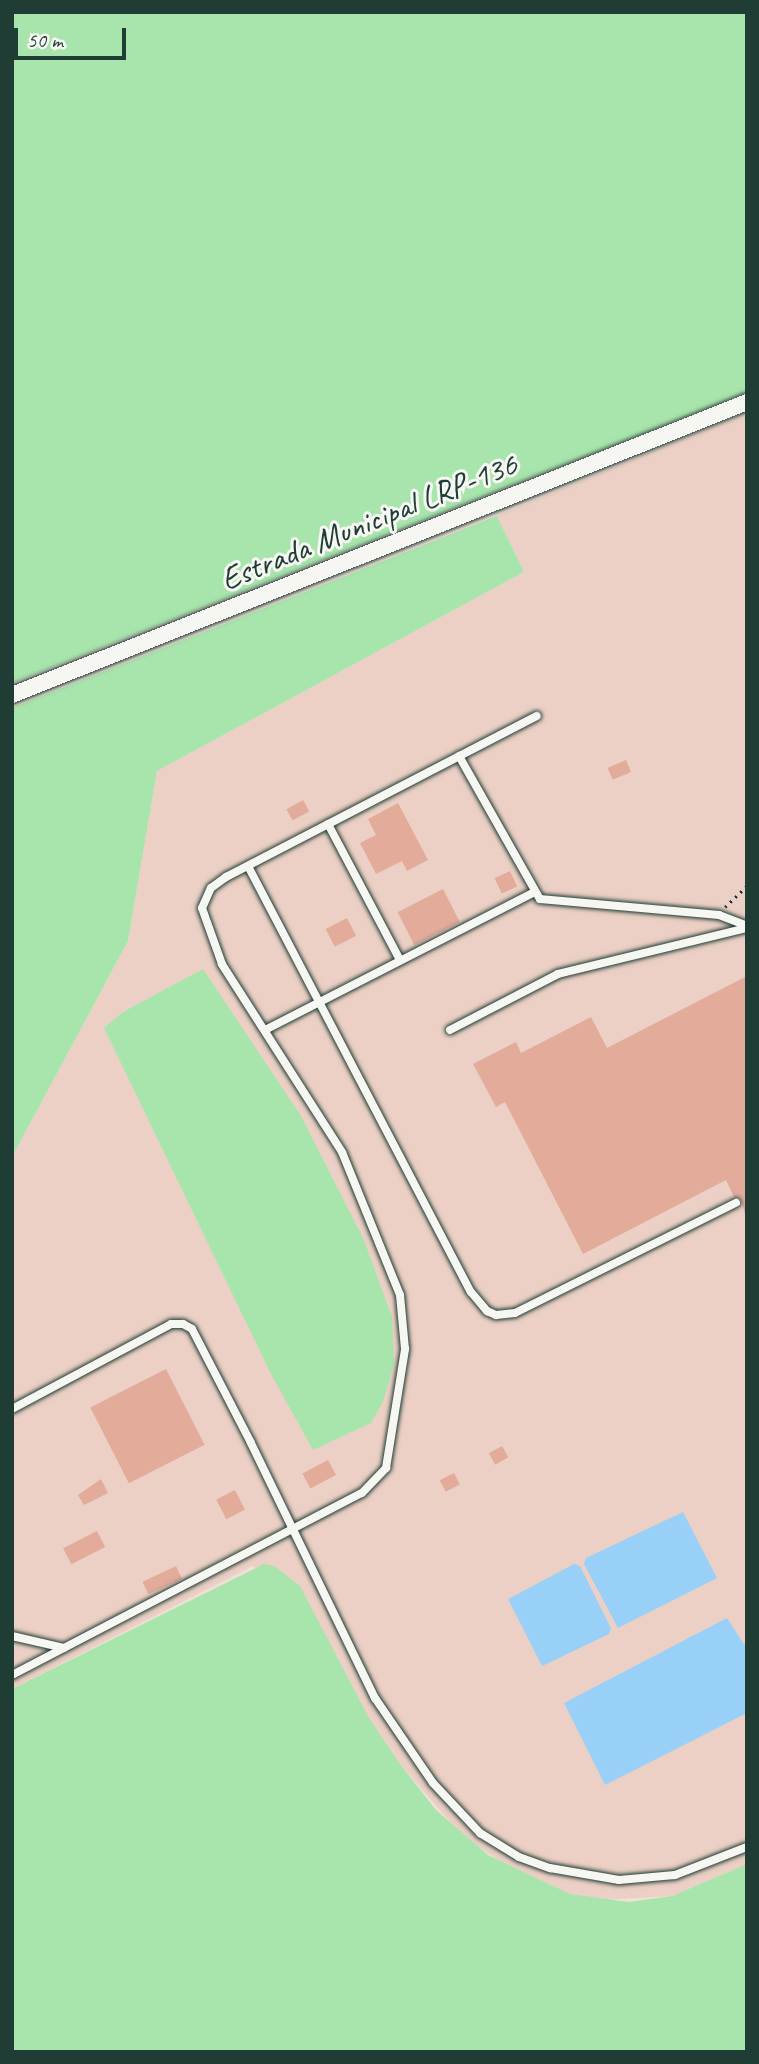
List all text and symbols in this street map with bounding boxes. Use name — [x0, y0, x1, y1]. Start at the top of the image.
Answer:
scale bar — [18, 14, 130, 58]
text: 50 m — [27, 27, 63, 53]
street label: Estrada Municipal LRP-136 — [215, 444, 523, 600]

